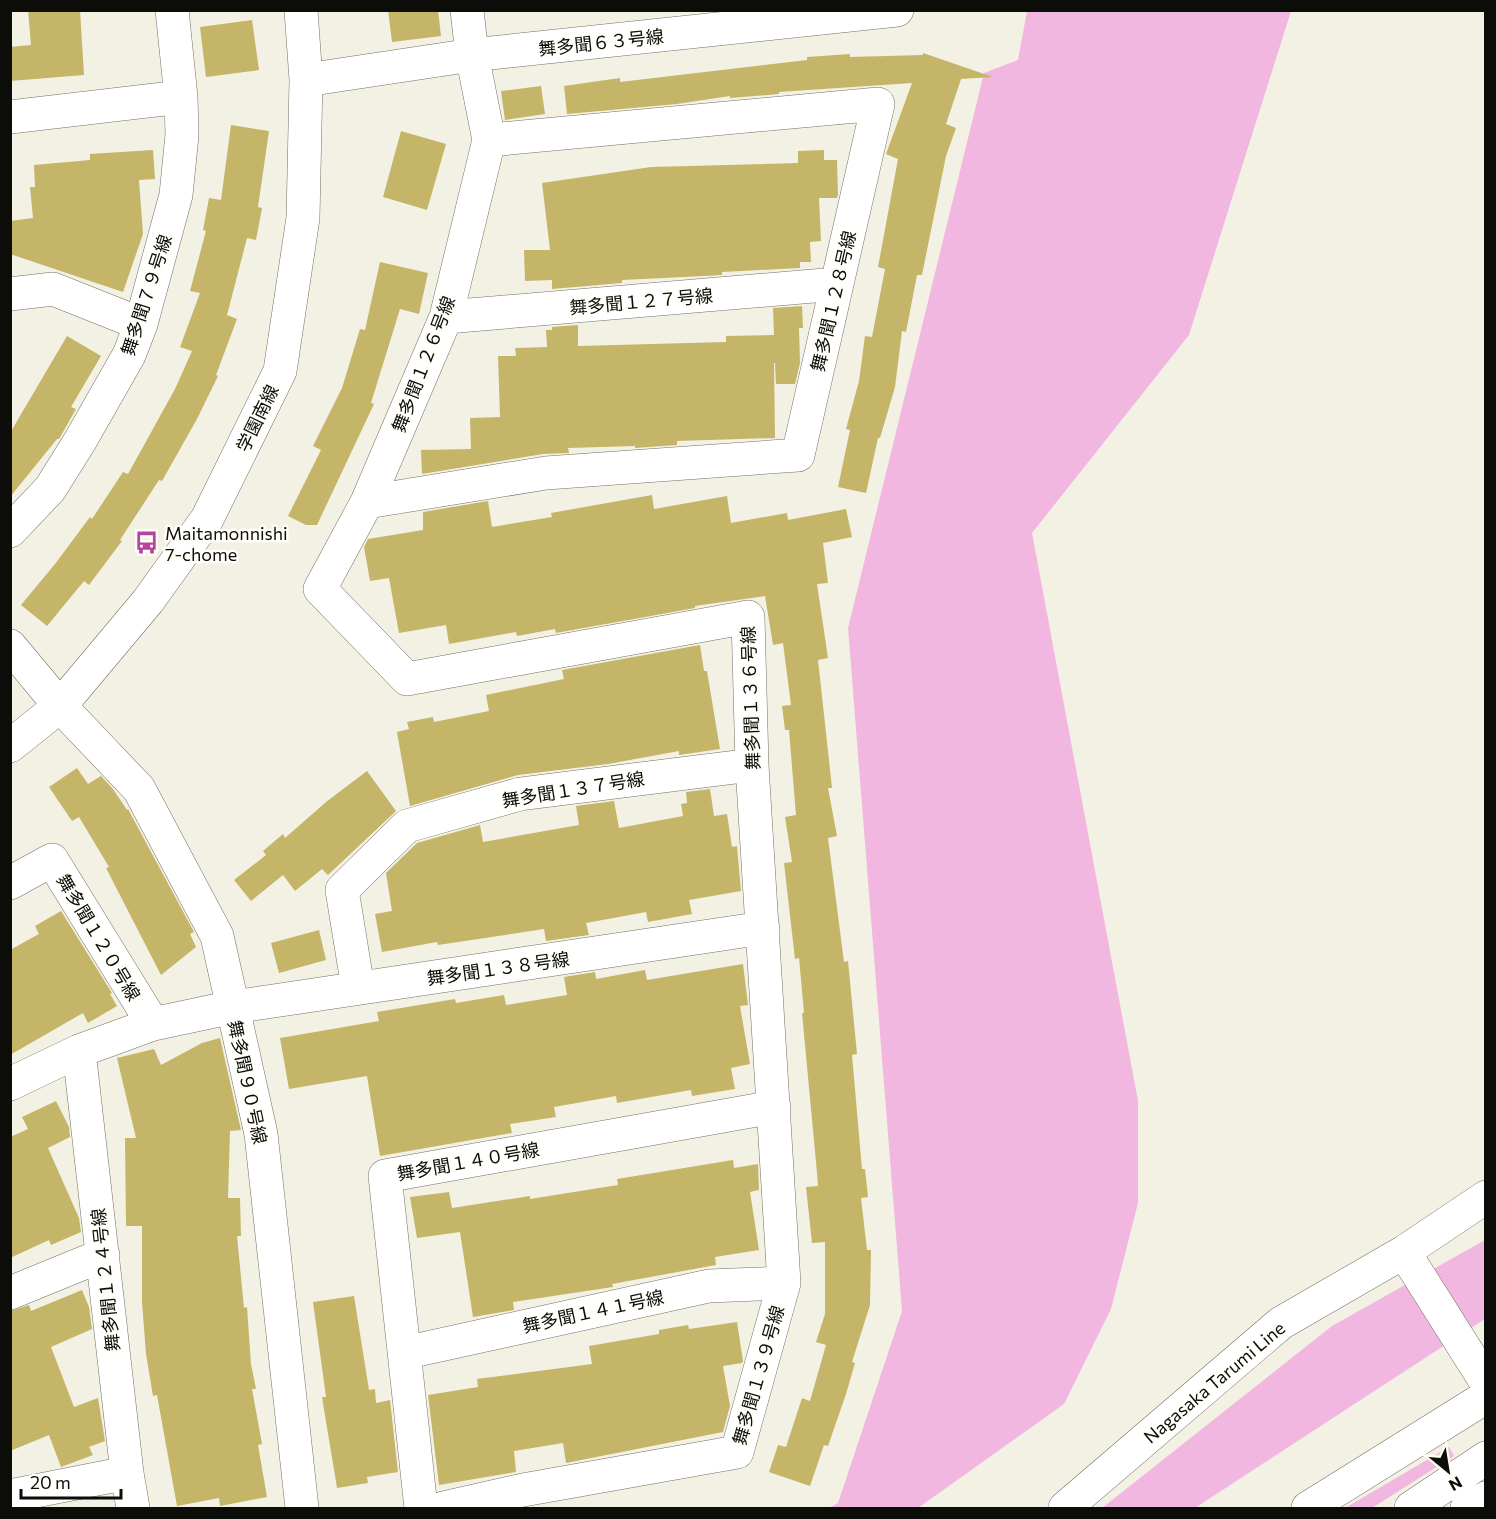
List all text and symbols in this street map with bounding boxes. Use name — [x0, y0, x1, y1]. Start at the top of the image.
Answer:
street label: 舞多聞６３号線 — [537, 24, 665, 60]
street label: 舞多聞１２８号線 — [806, 228, 860, 374]
street label: 舞多聞７９号線 — [116, 232, 176, 358]
street label: 舞多聞１２７号線 — [568, 284, 714, 318]
street label: 舞多聞１２６号線 — [387, 293, 459, 435]
street label: 学園南線 — [231, 381, 283, 455]
place label: Maitamonnishi 7-chome — [165, 522, 288, 565]
bus stop icon: Maitamonnishi 7-chome — [134, 530, 160, 556]
street label: 舞多聞１３６号線 — [736, 626, 764, 770]
street label: 舞多聞１３７号線 — [500, 767, 646, 811]
street label: 舞多聞１２０号線 — [52, 870, 146, 1004]
street label: 舞多聞１３８号線 — [425, 947, 571, 989]
street label: 舞多聞９０号線 — [224, 1018, 272, 1146]
street label: 舞多聞１４０号線 — [395, 1138, 541, 1184]
street label: 舞多聞１２４号線 — [87, 1207, 123, 1353]
street label: 舞多聞１４１号線 — [520, 1285, 666, 1337]
street label: 舞多聞１３９号線 — [728, 1303, 788, 1447]
street label: Nagasaka Tarumi Line — [1139, 1317, 1289, 1447]
north arrow — [1418, 1441, 1478, 1501]
scale bar — [21, 1462, 122, 1500]
text: 20 m — [30, 1471, 71, 1493]
text: N — [1446, 1473, 1466, 1496]

